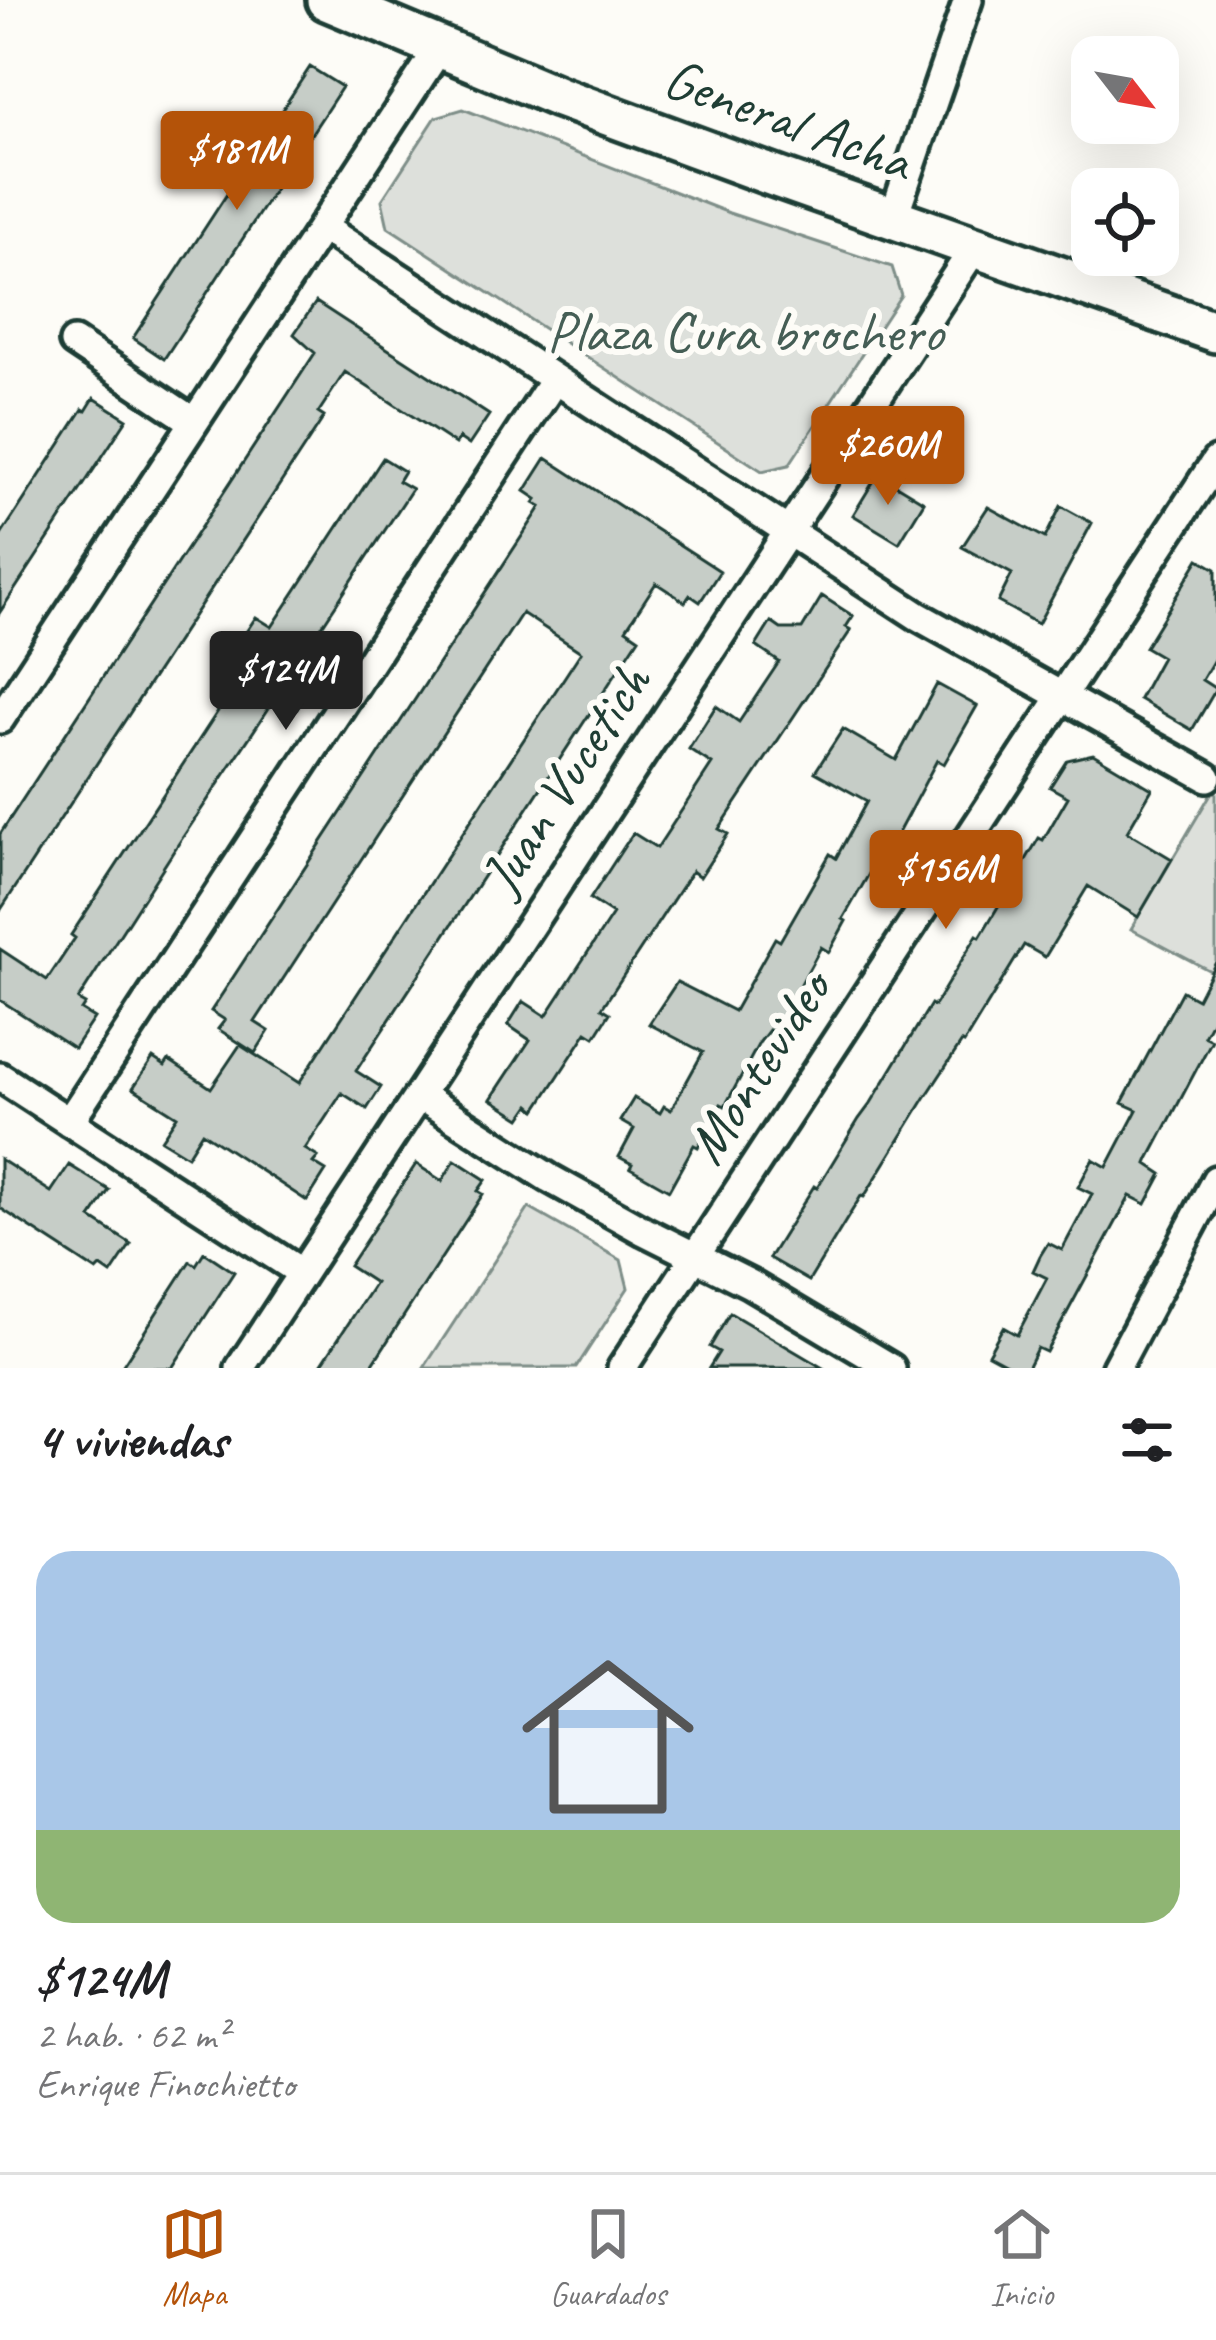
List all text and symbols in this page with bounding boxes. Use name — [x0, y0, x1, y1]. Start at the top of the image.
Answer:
north arrow — [1071, 36, 1179, 144]
map controls — [1071, 36, 1179, 276]
street label: General Acha — [655, 41, 925, 198]
pin: $181M — [153, 111, 321, 213]
text: $181M — [188, 125, 286, 174]
button: locate — [1071, 168, 1179, 276]
park label: Plaza Cura brochero — [547, 296, 946, 368]
pin: $260M — [804, 406, 972, 508]
text: $260M — [838, 420, 938, 469]
pin: $124M — [202, 631, 370, 733]
text: $124M — [237, 645, 335, 694]
street label: Juan Vucetich — [462, 648, 667, 910]
pin: $156M — [862, 830, 1030, 932]
text: $156M — [897, 844, 995, 893]
street label: Montevideo — [669, 952, 850, 1177]
icon: filters — [1114, 1407, 1180, 1473]
text: 4 viviendas — [36, 1408, 227, 1472]
icon: home — [500, 1629, 716, 1845]
text: $124M — [36, 1947, 165, 2011]
text: 2 hab. · 62 m² — [36, 2011, 228, 2060]
text: Enrique Finochietto — [36, 2060, 294, 2109]
tab: Mapa — [161, 2201, 227, 2315]
tab: Guardados — [550, 2201, 666, 2315]
tab: Inicio — [989, 2201, 1055, 2315]

